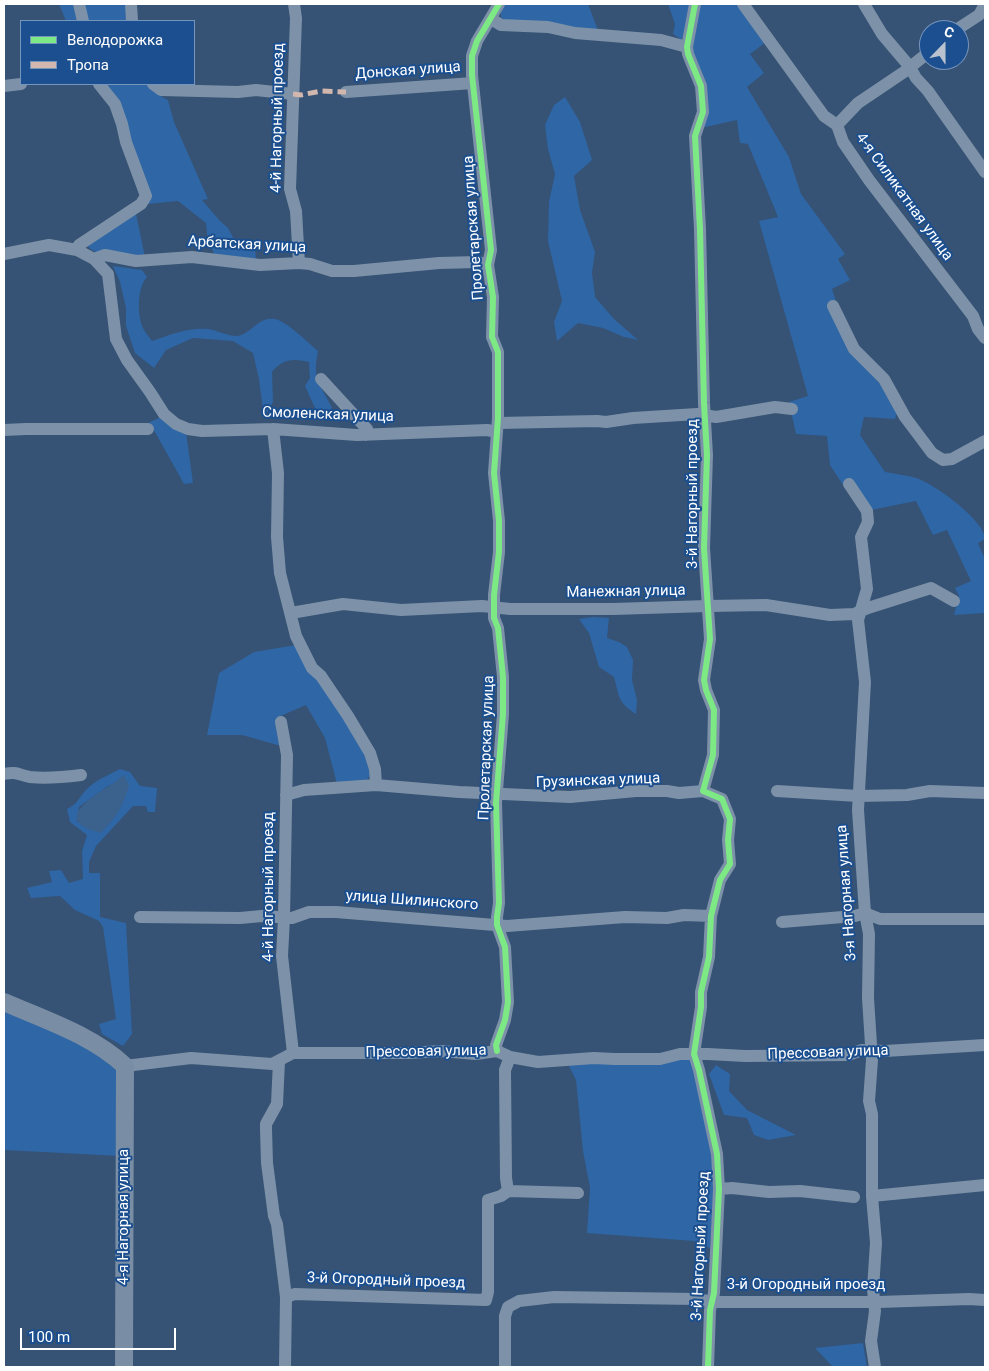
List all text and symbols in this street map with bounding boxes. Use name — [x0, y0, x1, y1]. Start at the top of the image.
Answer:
legend — [20, 20, 195, 85]
north arrow — [919, 20, 969, 70]
text: С — [942, 23, 956, 41]
text: Велодорожка — [67, 31, 163, 49]
street label: 4-й Нагорный проезд — [268, 43, 288, 193]
text: Тропа — [67, 56, 109, 74]
street label: Донская улица — [355, 58, 461, 84]
street label: 4-я Силикатная улица — [852, 130, 956, 264]
street label: Пролетарская улица — [460, 155, 488, 301]
street label: Арбатская улица — [187, 233, 307, 257]
street label: Смоленская улица — [262, 404, 394, 426]
street label: 3-й Нагорный проезд — [684, 419, 702, 569]
street label: Манежная улица — [566, 582, 686, 602]
street label: Пролетарская улица — [475, 675, 499, 821]
street label: Грузинская улица — [535, 770, 661, 792]
street label: 4-й Нагорный проезд — [260, 812, 278, 962]
street label: 3-я Нагорная улица — [833, 824, 861, 962]
street label: улица Шилинского — [345, 887, 479, 915]
street label: Прессовая улица — [365, 1042, 487, 1062]
street label: Прессовая улица — [767, 1042, 889, 1064]
street label: 4-я Нагорная улица — [115, 1149, 133, 1285]
street label: 3-й Нагорный проезд — [688, 1171, 714, 1321]
street label: 3-й Огородный проезд — [307, 1269, 465, 1293]
street label: 3-й Огородный проезд — [727, 1276, 885, 1294]
scale bar — [22, 1318, 179, 1350]
text: 100 m — [28, 1328, 70, 1346]

